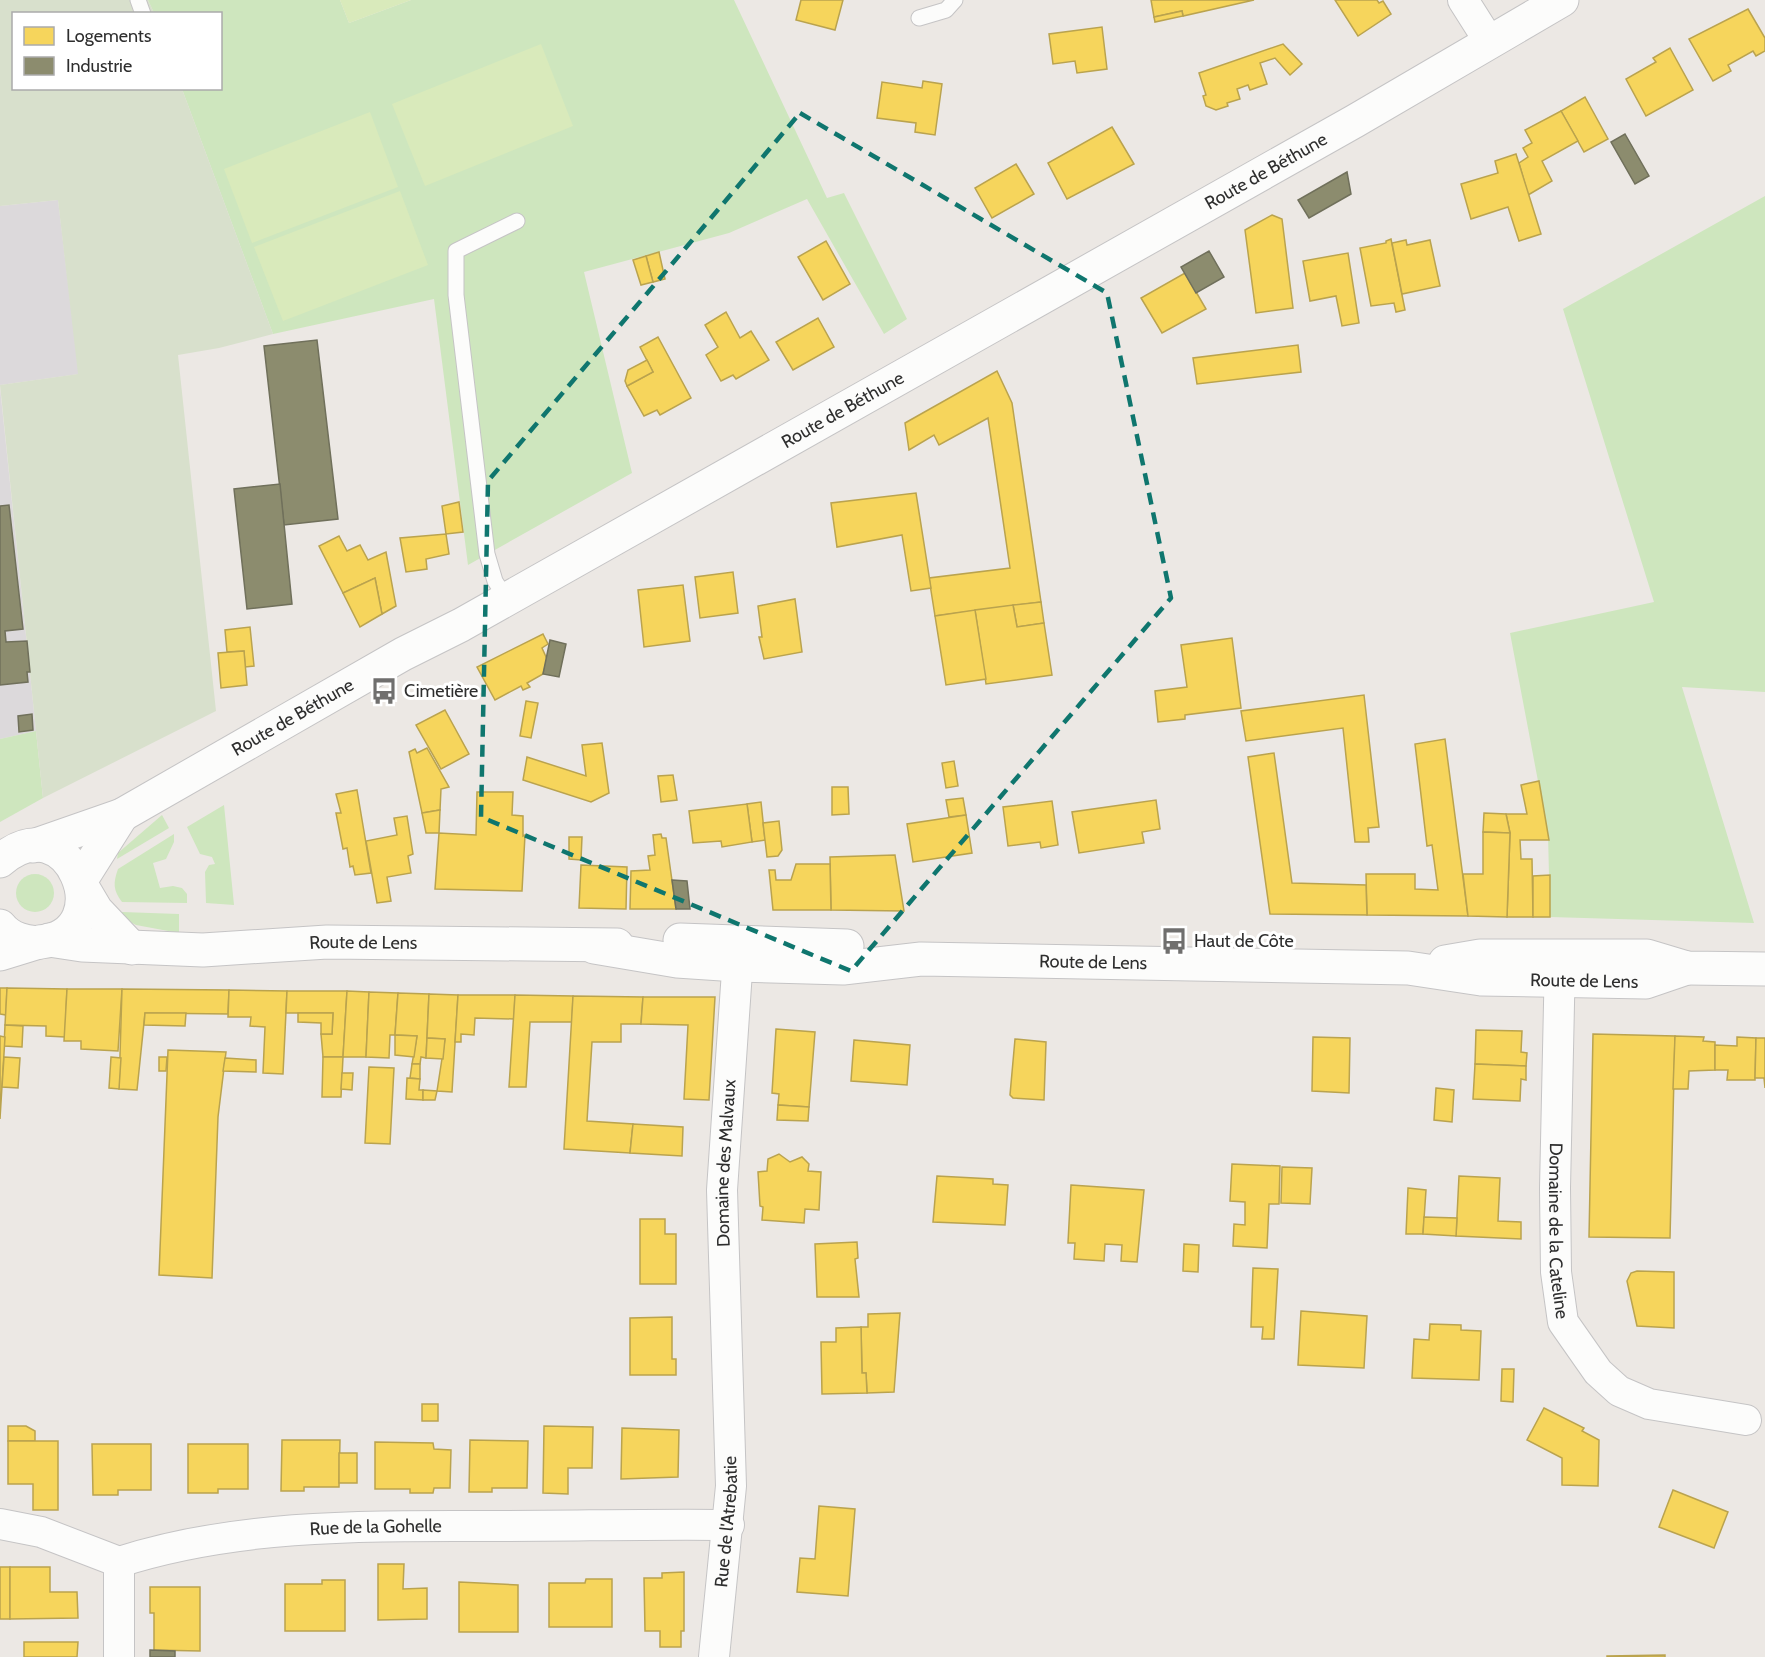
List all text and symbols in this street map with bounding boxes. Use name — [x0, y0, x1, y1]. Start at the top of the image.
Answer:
legend — [12, 12, 222, 90]
text: Logements — [66, 25, 151, 47]
text: Industrie — [66, 55, 132, 77]
street label: Route de Béthune — [1201, 128, 1331, 214]
street label: Route de Béthune — [778, 367, 908, 453]
street label: Route de Béthune — [228, 674, 358, 761]
bus stop icon: Cimetière — [369, 676, 399, 706]
place label: Cimetière — [404, 680, 478, 702]
bus stop icon: Haut de Côte — [1159, 926, 1189, 956]
place label: Haut de Côte — [1194, 930, 1294, 952]
street label: Route de Lens — [309, 931, 417, 954]
street label: Route de Lens — [1039, 950, 1147, 974]
street label: Route de Lens — [1530, 969, 1638, 993]
street label: Domaine des Malvaux — [711, 1078, 741, 1247]
street label: Domaine de la Cateline — [1544, 1142, 1573, 1320]
street label: Rue de l'Atrebatie — [710, 1456, 742, 1588]
street label: Rue de la Gohelle — [309, 1515, 442, 1540]

